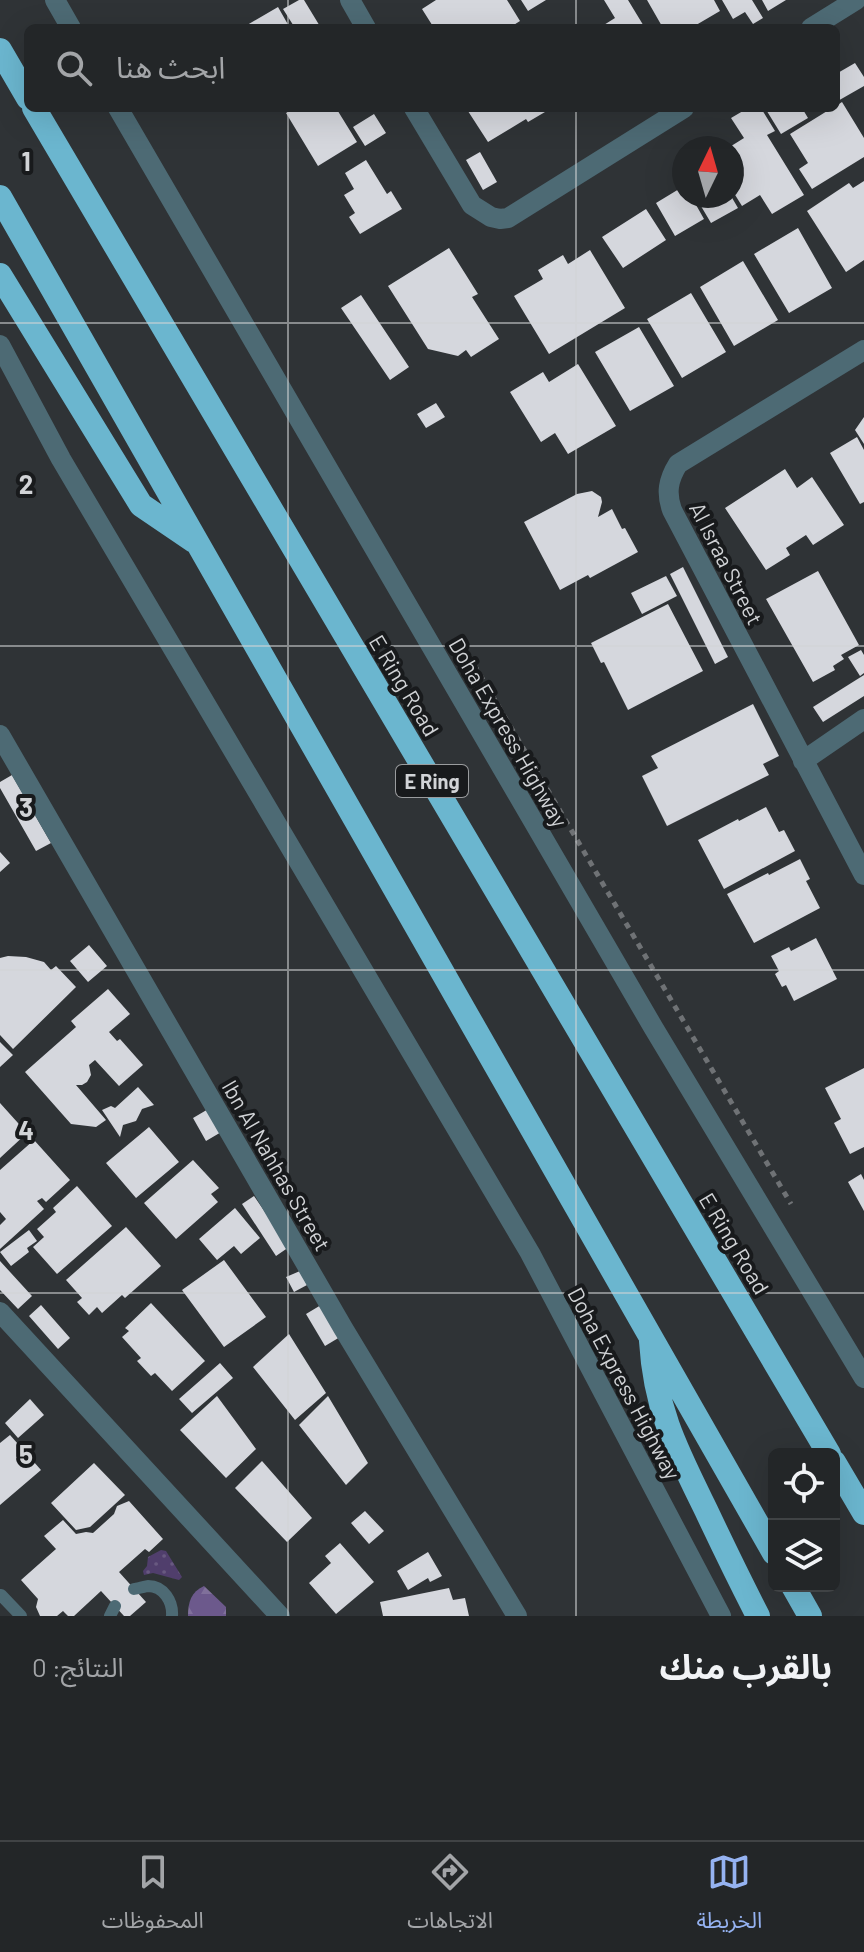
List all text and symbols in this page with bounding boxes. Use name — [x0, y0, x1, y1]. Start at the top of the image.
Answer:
search box — [24, 24, 840, 112]
icon: search — [52, 46, 96, 90]
text: ابحث هنا — [116, 48, 225, 84]
north arrow — [672, 136, 744, 208]
text: 1 — [21, 145, 31, 176]
text: 2 — [19, 468, 33, 499]
street label: Al Israa Street — [685, 497, 769, 629]
street label: E Ring Road — [365, 630, 445, 740]
street label: Doha Express Highway — [444, 633, 574, 831]
road number: E Ring — [396, 765, 468, 797]
text: 3 — [19, 791, 33, 822]
street label: Ibn Al Nahhas Street — [218, 1075, 336, 1255]
text: 4 — [18, 1114, 34, 1145]
street label: E Ring Road — [695, 1188, 775, 1298]
street label: Doha Express Highway — [563, 1282, 687, 1484]
text: 5 — [19, 1438, 33, 1469]
map controls — [768, 1448, 840, 1592]
button: locate — [768, 1448, 840, 1520]
button: layers — [768, 1520, 840, 1592]
text: بالقرب منك — [659, 1645, 832, 1686]
text: النتائج: 0 — [32, 1651, 124, 1682]
tab: المحفوظات — [102, 1850, 204, 1944]
tab: الاتجاهات — [407, 1850, 493, 1944]
tab: الخريطة — [696, 1850, 762, 1944]

